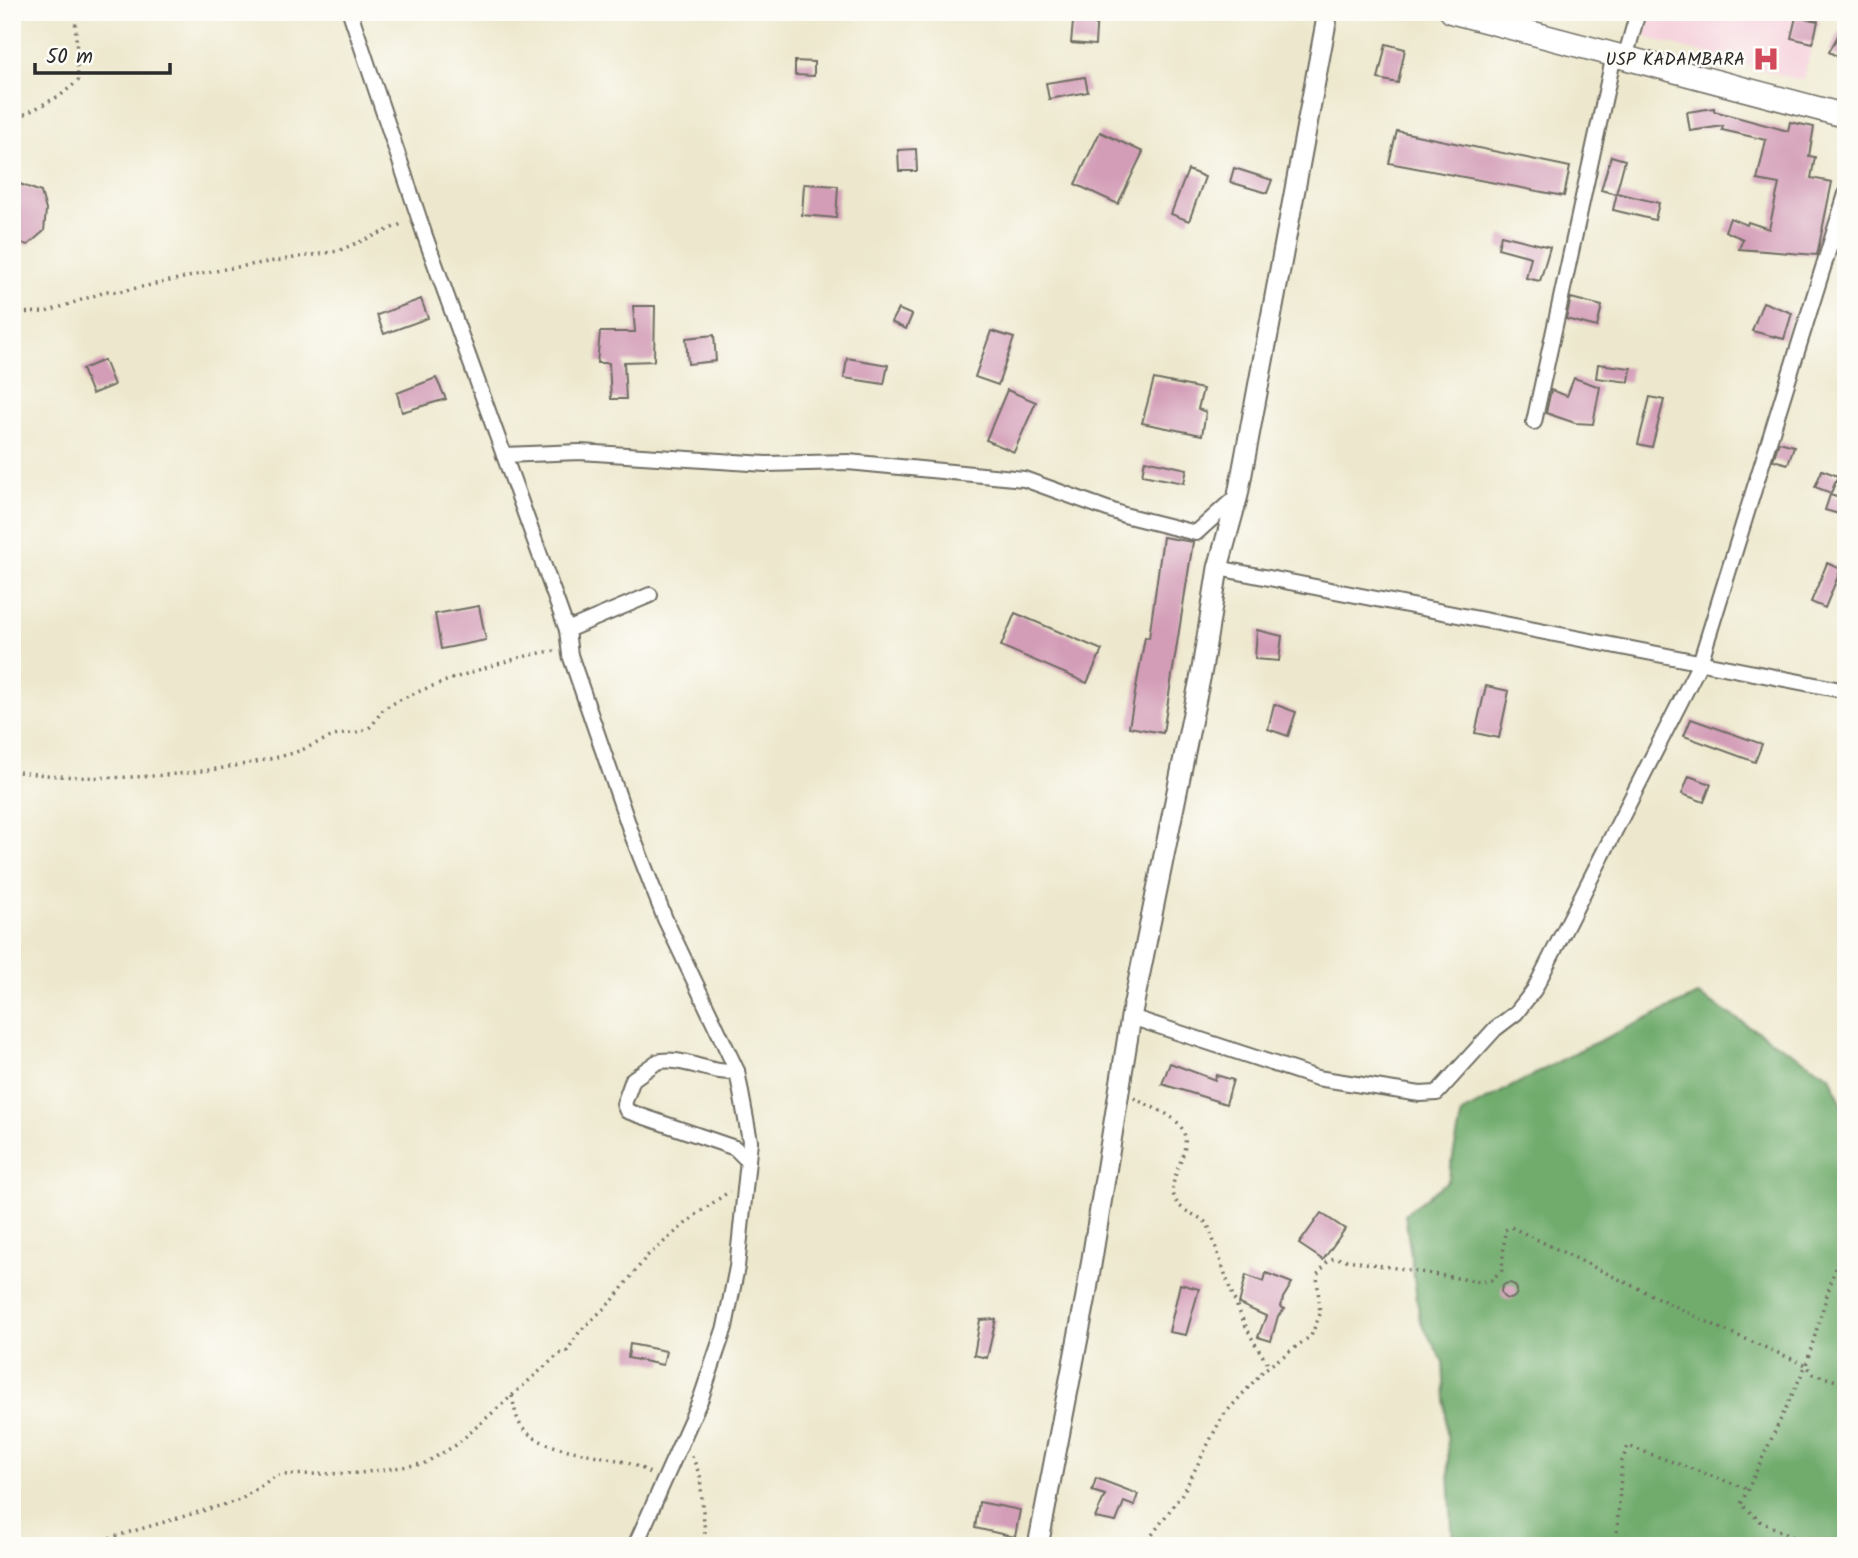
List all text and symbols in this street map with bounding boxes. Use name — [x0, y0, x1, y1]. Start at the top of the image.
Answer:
scale bar — [35, 32, 170, 76]
text: 50 m — [46, 41, 93, 74]
hospital icon: USP KADAMBARA — [1751, 44, 1781, 74]
place label: USP KADAMBARA — [1605, 46, 1745, 75]

